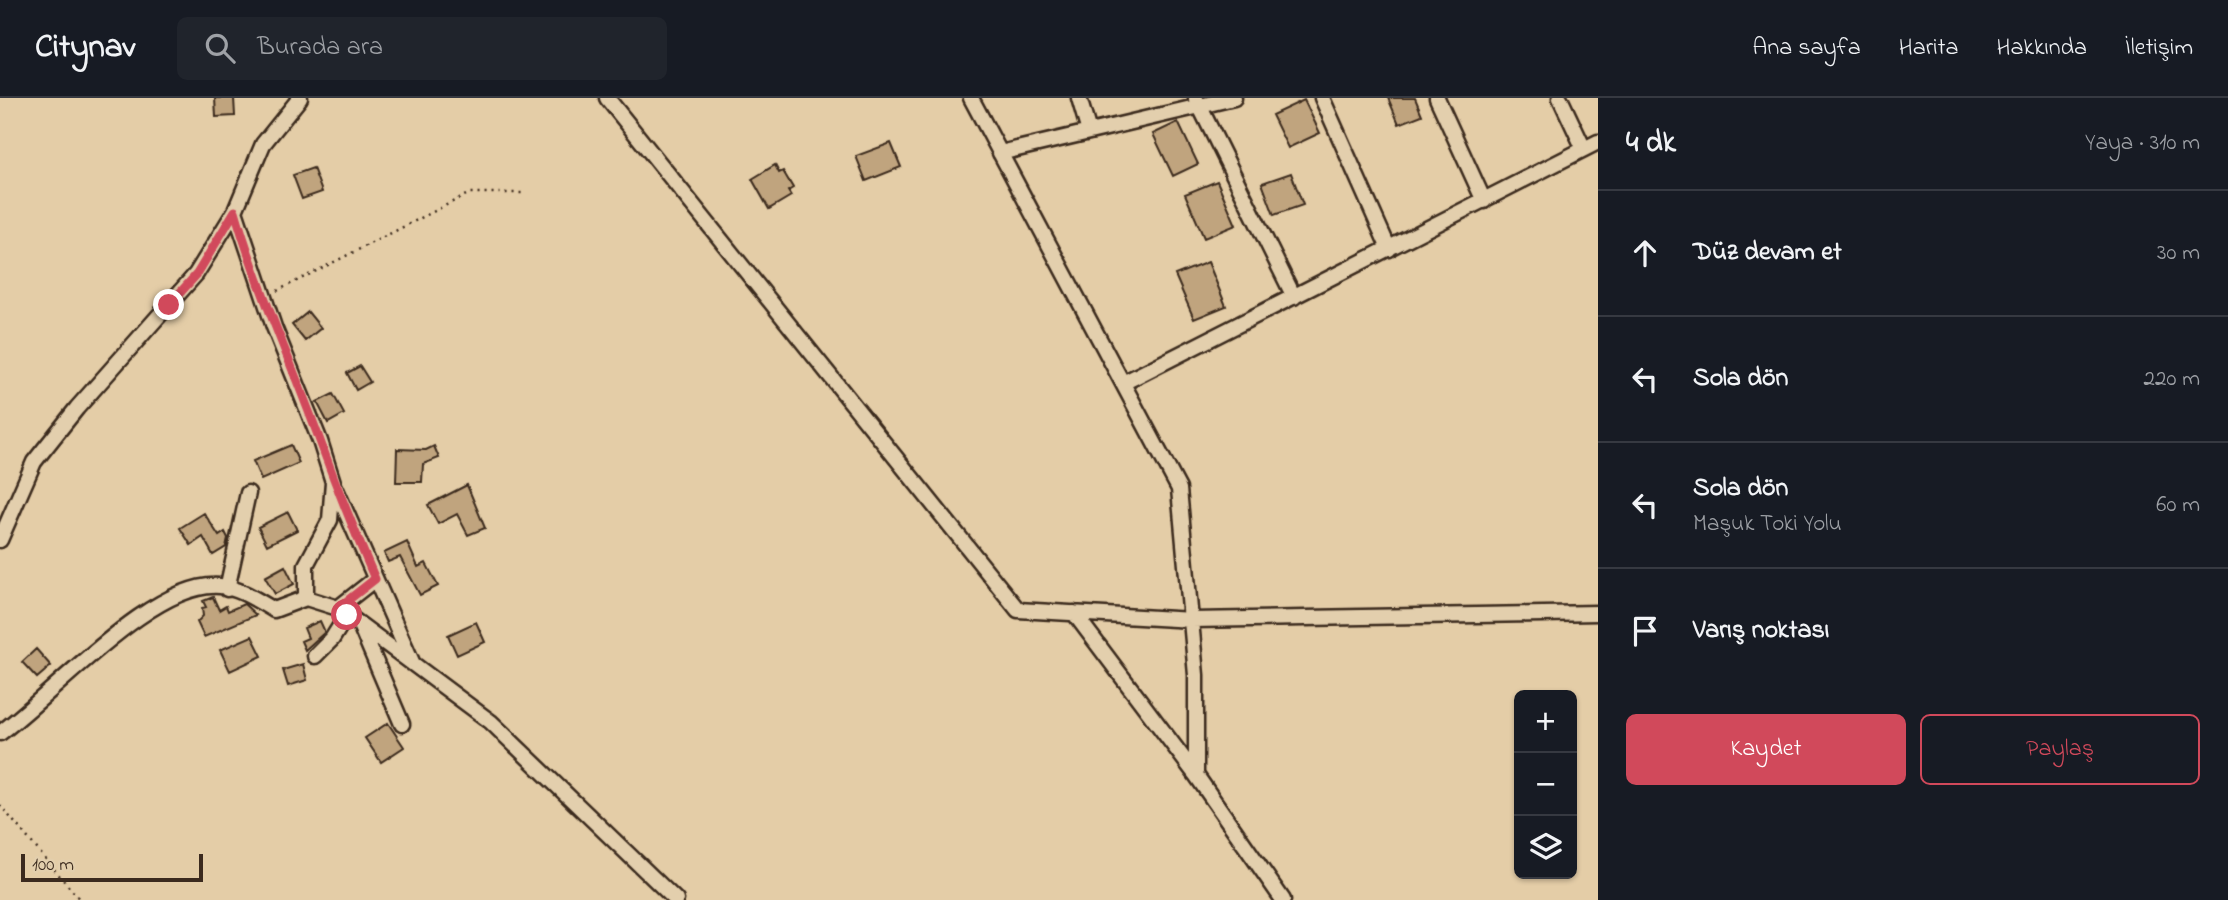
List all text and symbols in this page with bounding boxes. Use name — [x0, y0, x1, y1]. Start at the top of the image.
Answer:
search box — [177, 17, 667, 80]
text: Citynav — [35, 24, 135, 72]
icon: search — [201, 29, 239, 67]
text: Burada ara — [257, 29, 383, 67]
text: Ana sayfa — [1753, 31, 1861, 66]
text: Harita — [1899, 31, 1959, 66]
text: Hakkında — [1997, 31, 2087, 66]
text: İletişim — [2125, 31, 2193, 66]
text: 4 dk — [1626, 122, 1676, 166]
text: Yaya · 310 m — [2085, 127, 2200, 160]
icon: ahead — [1626, 234, 1664, 272]
text: Düz devam et — [1693, 234, 1842, 272]
text: 30 m — [2157, 237, 2200, 270]
route end — [153, 289, 184, 320]
icon: left — [1626, 360, 1664, 398]
text: Sola dön — [1693, 360, 1788, 398]
text: 220 m — [2144, 363, 2200, 396]
text: Sola dön — [1693, 470, 1788, 508]
icon: left — [1626, 486, 1664, 524]
text: 60 m — [2156, 489, 2200, 522]
text: Maşuk Toki Yolu — [1693, 508, 1842, 541]
route start — [331, 599, 362, 630]
icon: arrive — [1626, 612, 1664, 650]
text: Varış noktası — [1693, 612, 1829, 650]
map controls — [1514, 690, 1577, 879]
button: + — [1514, 690, 1577, 753]
button: Kaydet — [1626, 714, 1906, 785]
button: Paylaş — [1920, 714, 2200, 785]
button: − — [1514, 753, 1577, 816]
button: layers — [1514, 816, 1577, 879]
scale bar — [21, 851, 203, 883]
text: 100 m — [32, 852, 74, 879]

